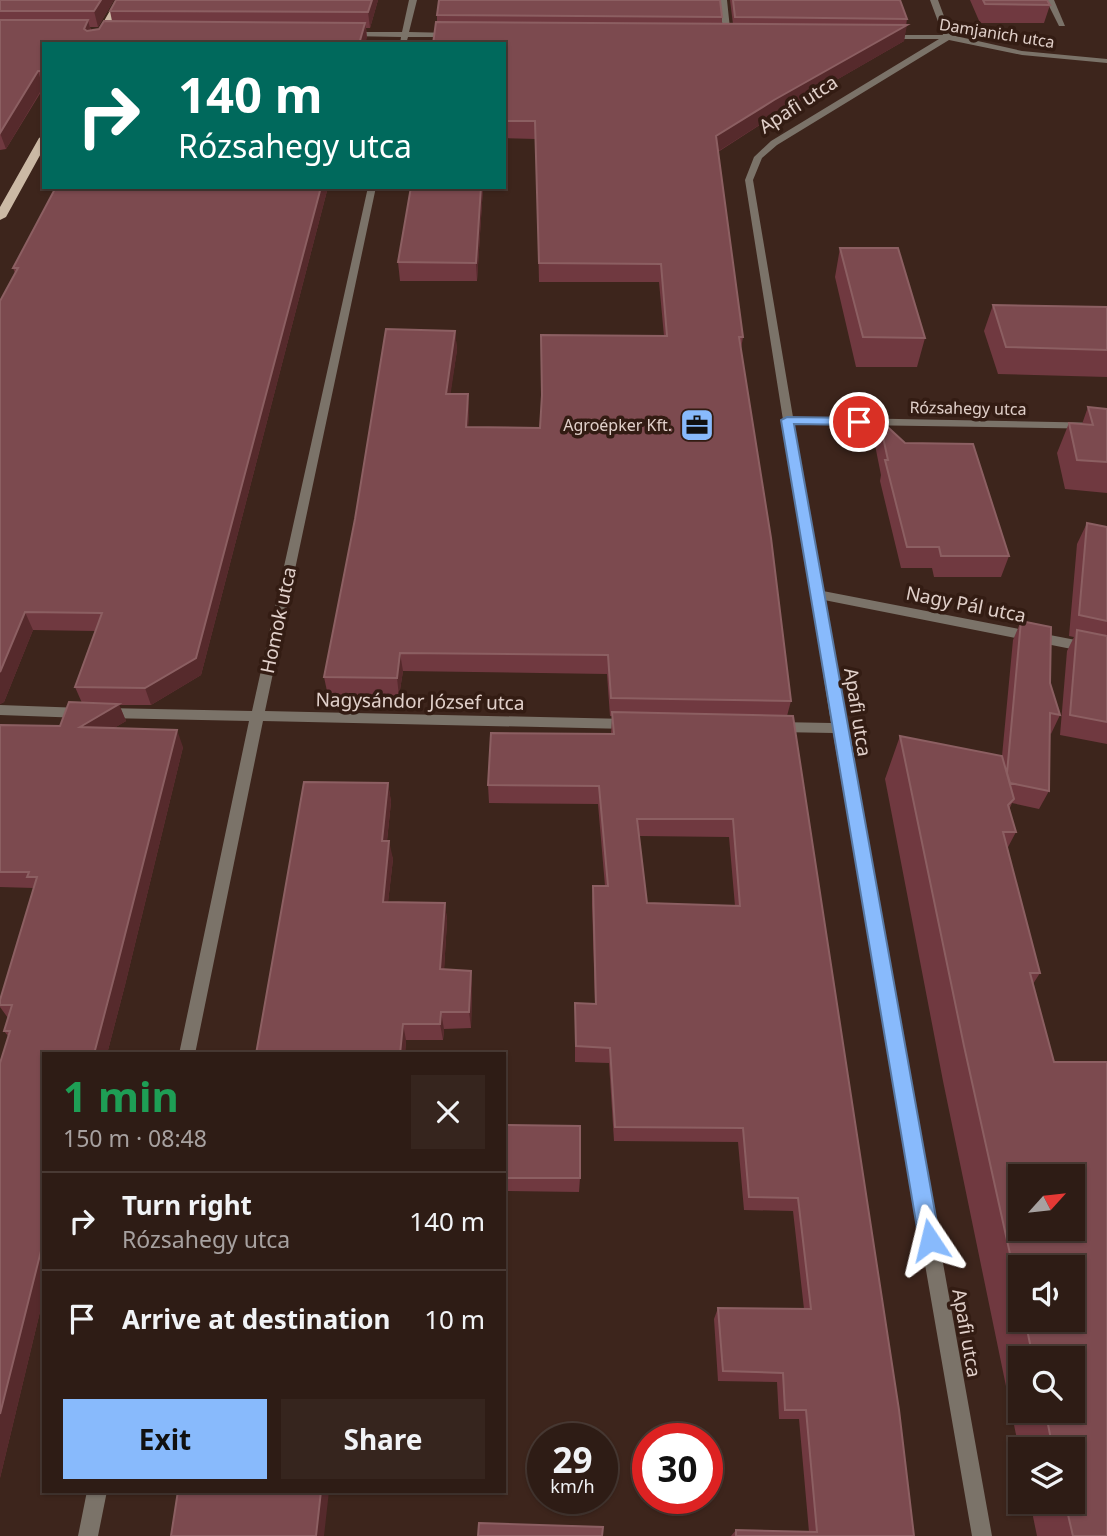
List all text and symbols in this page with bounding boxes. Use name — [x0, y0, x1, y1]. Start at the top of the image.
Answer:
street label: Damjanich utca — [938, 13, 1056, 53]
text: 140 m — [178, 61, 323, 127]
street label: Apafi utca — [753, 69, 843, 139]
icon: right — [63, 70, 154, 161]
text: Rózsahegy utca — [178, 124, 412, 167]
pin — [829, 392, 889, 452]
street label: Rózsahegy utca — [909, 396, 1027, 420]
icon: arrive — [840, 403, 878, 441]
office icon: Agroépker Kft. — [678, 406, 716, 444]
place label: Agroépker Kft. — [563, 414, 672, 436]
street label: Homok utca — [254, 564, 302, 676]
street label: Nagy Pál utca — [904, 580, 1028, 628]
street label: Apafi utca — [838, 666, 878, 758]
street label: Nagysándor József utca — [315, 686, 525, 716]
text: 1 min — [63, 1067, 179, 1124]
button: close — [411, 1075, 485, 1149]
text: 150 m · 08:48 — [63, 1122, 207, 1154]
north arrow — [1008, 1164, 1085, 1241]
map controls — [1008, 1164, 1085, 1514]
text: Turn right — [122, 1187, 252, 1223]
icon: right — [63, 1202, 101, 1240]
text: 140 m — [409, 1203, 485, 1239]
position arrow — [893, 1203, 967, 1277]
text: Rózsahegy utca — [122, 1223, 290, 1255]
button: sound — [1008, 1255, 1085, 1332]
street label: Apafi utca — [946, 1287, 988, 1379]
icon: arrive — [63, 1300, 101, 1338]
text: Arrive at destination — [122, 1301, 391, 1337]
text: 10 m — [424, 1301, 485, 1337]
button: search — [1008, 1346, 1085, 1423]
button: Exit — [63, 1399, 267, 1479]
button: Share — [281, 1399, 485, 1479]
speed limit sign: 30 — [632, 1423, 723, 1514]
text: 29 — [552, 1436, 593, 1483]
button: layers — [1008, 1437, 1085, 1514]
text: km/h — [550, 1474, 595, 1498]

